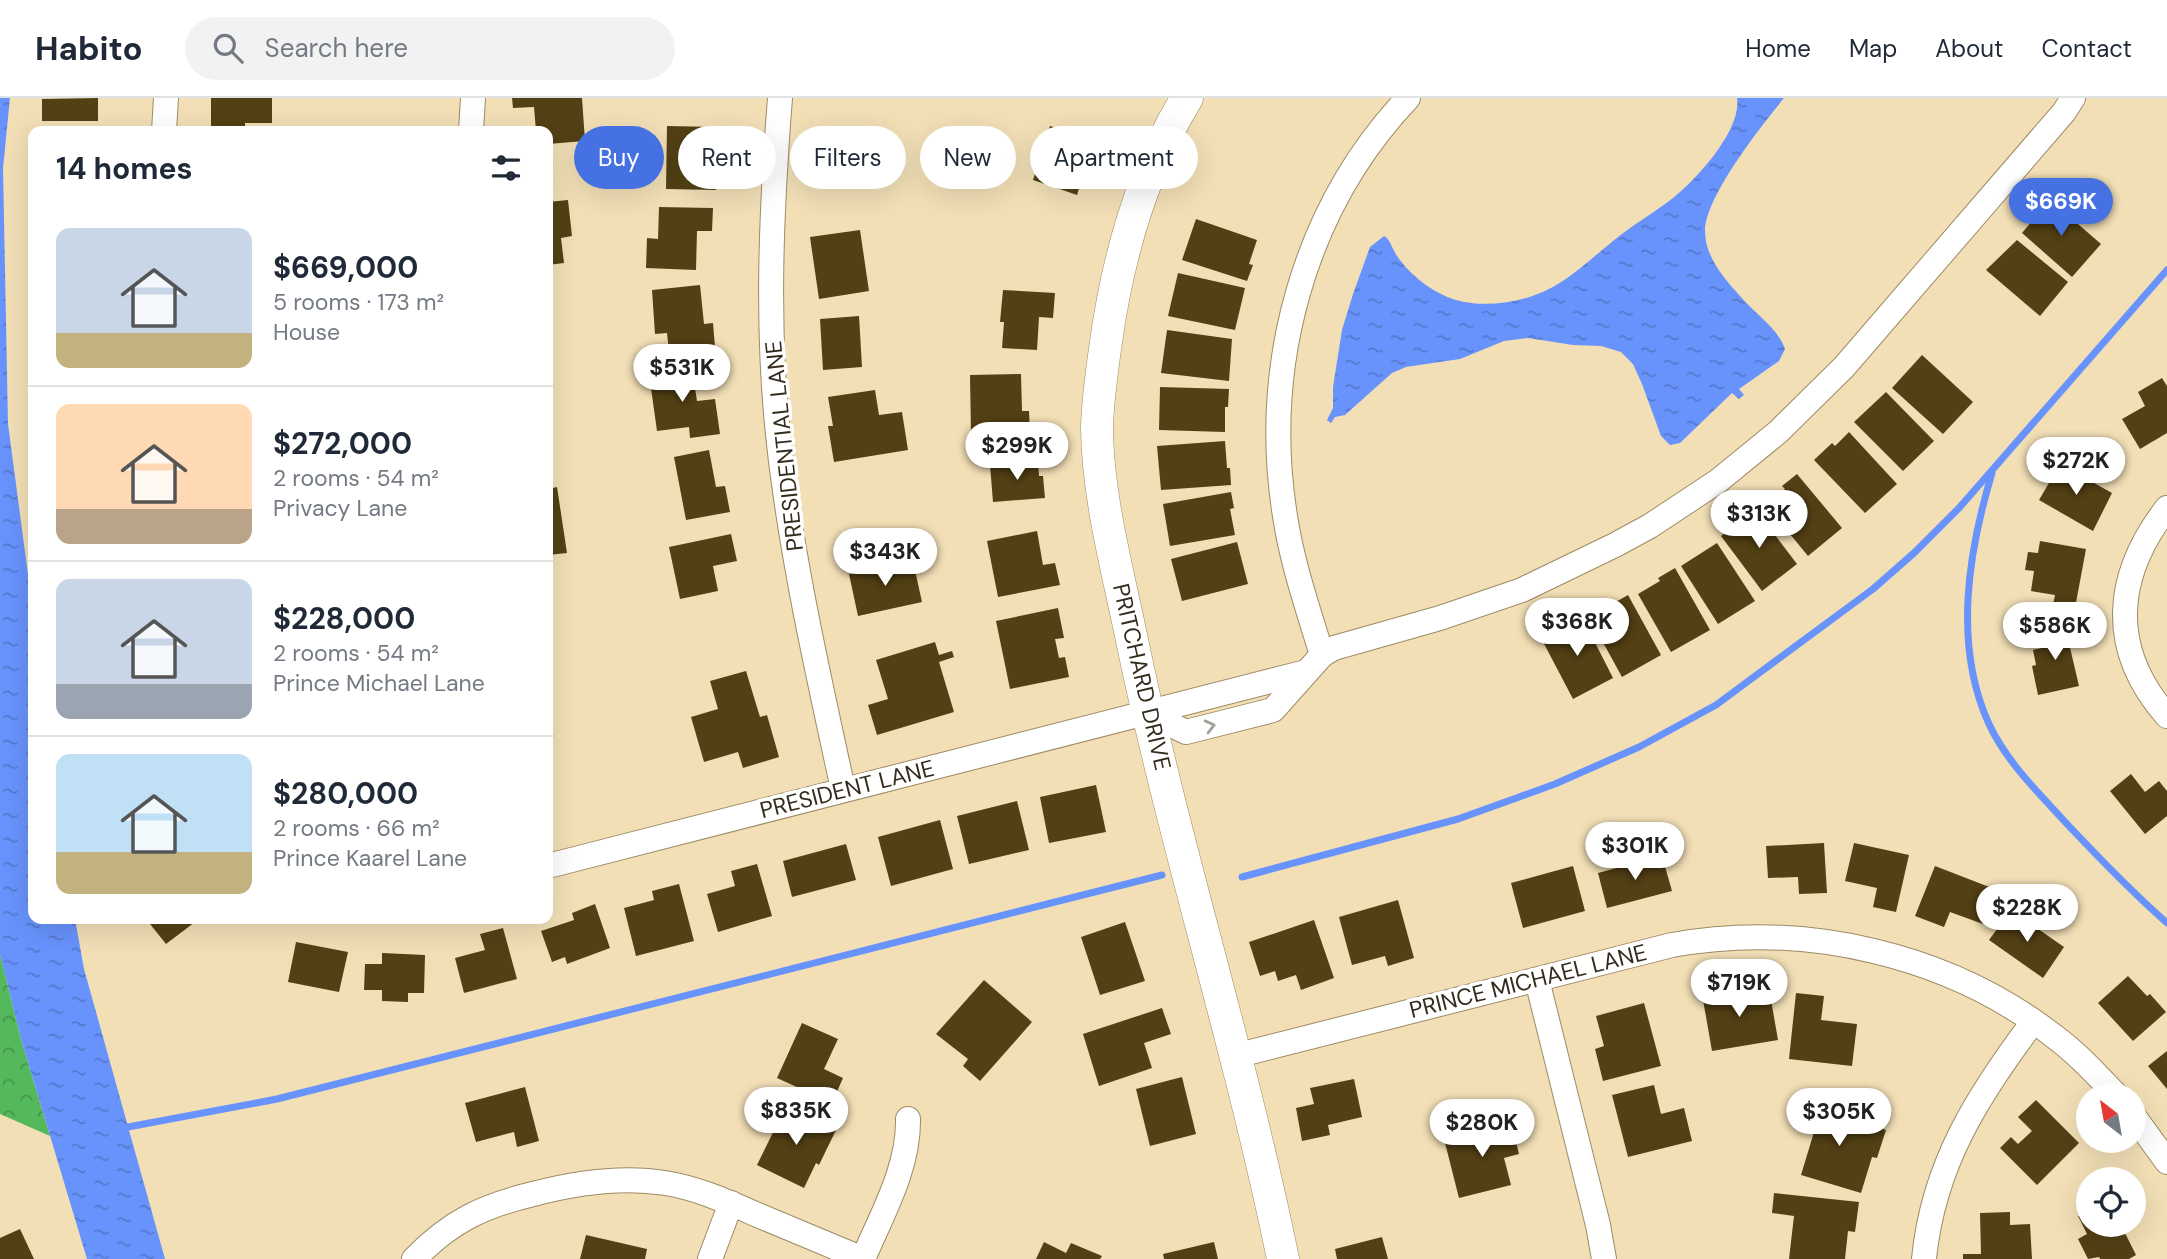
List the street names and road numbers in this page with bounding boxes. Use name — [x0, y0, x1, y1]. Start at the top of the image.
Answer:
street label: PRESIDENTIAL LANE — [758, 339, 810, 553]
street label: PRITCHARD DRIVE — [1106, 581, 1178, 773]
street label: PRESIDENT LANE — [757, 753, 937, 825]
street label: PRINCE MICHAEL LANE — [1406, 937, 1650, 1025]

